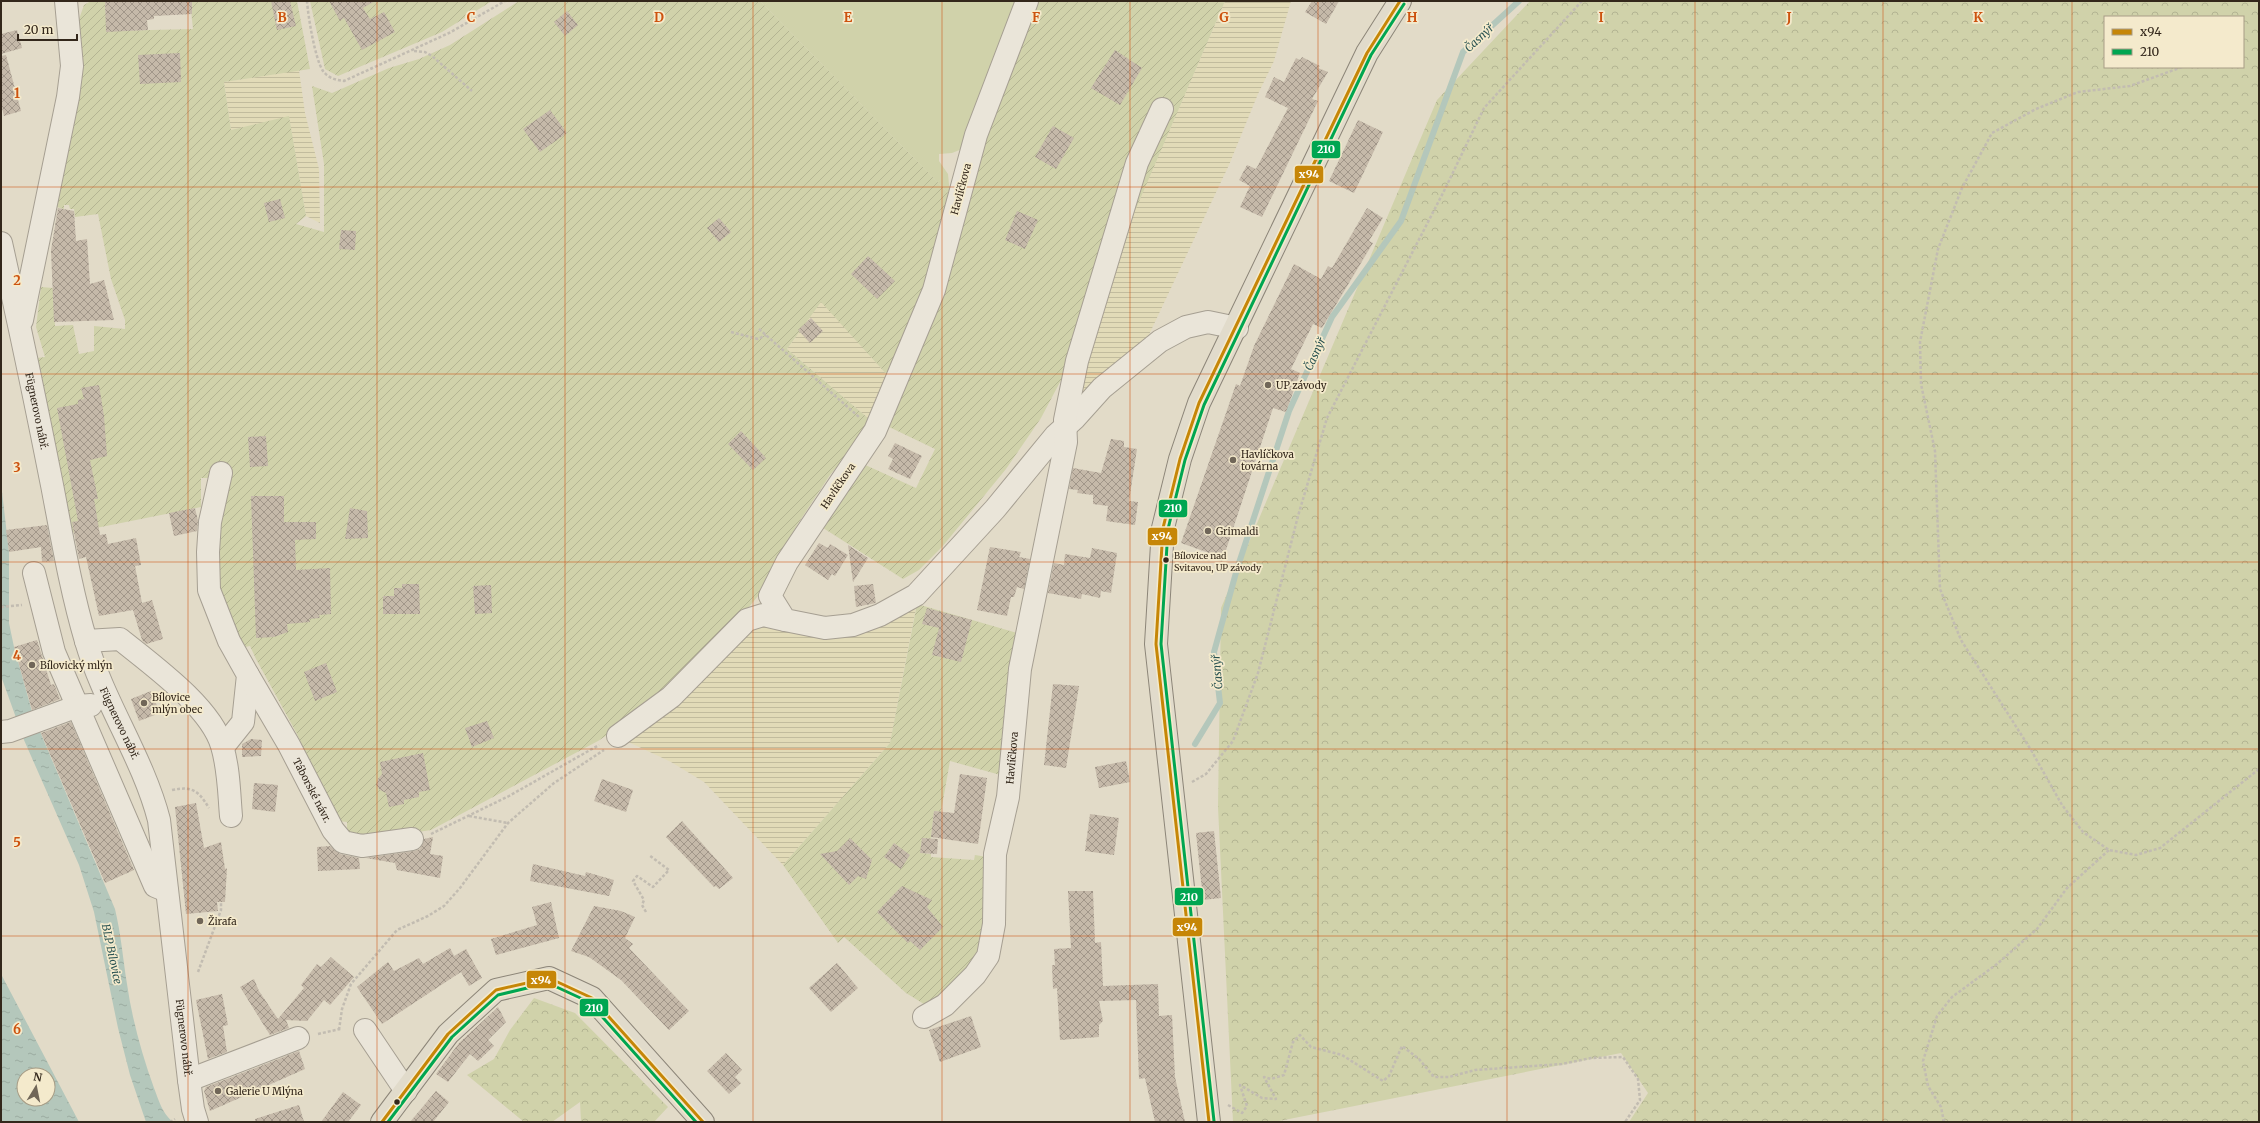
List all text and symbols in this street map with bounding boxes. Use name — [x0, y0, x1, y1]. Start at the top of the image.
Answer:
text: B — [277, 9, 287, 26]
text: C — [467, 9, 476, 26]
text: D — [654, 9, 664, 26]
text: E — [844, 9, 853, 26]
text: F — [1032, 9, 1040, 26]
text: G — [1219, 9, 1229, 26]
text: H — [1407, 9, 1418, 26]
text: I — [1598, 9, 1604, 26]
text: J — [1785, 9, 1792, 26]
text: K — [1973, 9, 1983, 26]
scale bar — [18, 16, 77, 42]
legend — [2104, 16, 2244, 68]
water label: Časnýř — [1461, 21, 1497, 55]
text: 20 m — [24, 22, 53, 37]
text: x94 — [2140, 24, 2162, 39]
text: 210 — [2140, 44, 2160, 59]
text: 1 — [14, 85, 20, 102]
line badge: 210 — [1311, 140, 1341, 159]
text: 210 — [1317, 142, 1335, 156]
street label: Havlíčkova — [948, 161, 974, 216]
line badge: x94 — [1294, 165, 1324, 184]
text: x94 — [1299, 167, 1319, 181]
text: 2 — [13, 272, 21, 289]
water label: Časnýř — [1301, 335, 1329, 373]
street label: Fügnerovo nábř. — [23, 371, 51, 451]
place label: UP závody — [1276, 379, 1327, 392]
marker: UP závody — [1263, 380, 1273, 390]
place label: Havlíčkova továrna — [1241, 448, 1294, 473]
marker: Havlíčkova továrna — [1228, 455, 1238, 465]
text: 3 — [13, 459, 21, 476]
street label: Havlíčkova — [818, 460, 859, 512]
line badge: 210 — [1158, 499, 1188, 518]
text: 210 — [1164, 501, 1182, 515]
place label: Grimaldi — [1216, 525, 1259, 538]
marker: Grimaldi — [1203, 526, 1213, 536]
line badge: x94 — [1147, 527, 1178, 546]
text: x94 — [1152, 529, 1172, 543]
place label: Bílovice nad Svitavou, UP závody — [1174, 550, 1262, 574]
marker: Bílovice nad Svitavou, UP závody — [1161, 555, 1171, 565]
text: 4 — [13, 647, 22, 664]
water label: Časnýř — [1208, 654, 1225, 690]
place label: Bílovický mlýn — [40, 659, 113, 672]
marker: Bílovický mlýn — [27, 660, 37, 670]
street label: Fügnerovo nábř. — [97, 685, 142, 761]
place label: Bílovice mlýn obec — [152, 691, 202, 716]
marker: Bílovice mlýn obec — [139, 698, 149, 708]
street label: Havlíčkova — [1003, 730, 1021, 785]
street label: Táborské návr. — [290, 756, 335, 825]
text: 5 — [13, 834, 21, 851]
line badge: 210 — [1174, 887, 1204, 906]
text: 210 — [1180, 890, 1198, 904]
place label: Žirafa — [208, 914, 237, 928]
marker: Žirafa — [195, 916, 205, 926]
line badge: x94 — [1172, 917, 1203, 937]
text: x94 — [1177, 920, 1197, 934]
water label: BLP Bílovice — [99, 923, 125, 986]
line badge: x94 — [526, 970, 557, 989]
text: x94 — [531, 973, 551, 987]
street label: Fügnerovo nábř. — [173, 998, 195, 1078]
line badge: 210 — [579, 998, 609, 1017]
text: 210 — [585, 1001, 603, 1015]
text: 6 — [13, 1021, 21, 1038]
north arrow — [16, 1067, 56, 1107]
text: N — [32, 1070, 44, 1085]
place label: Galerie U Mlýna — [226, 1085, 303, 1098]
marker: Galerie U Mlýna — [213, 1086, 223, 1096]
unlabelled marker — [392, 1097, 402, 1107]

